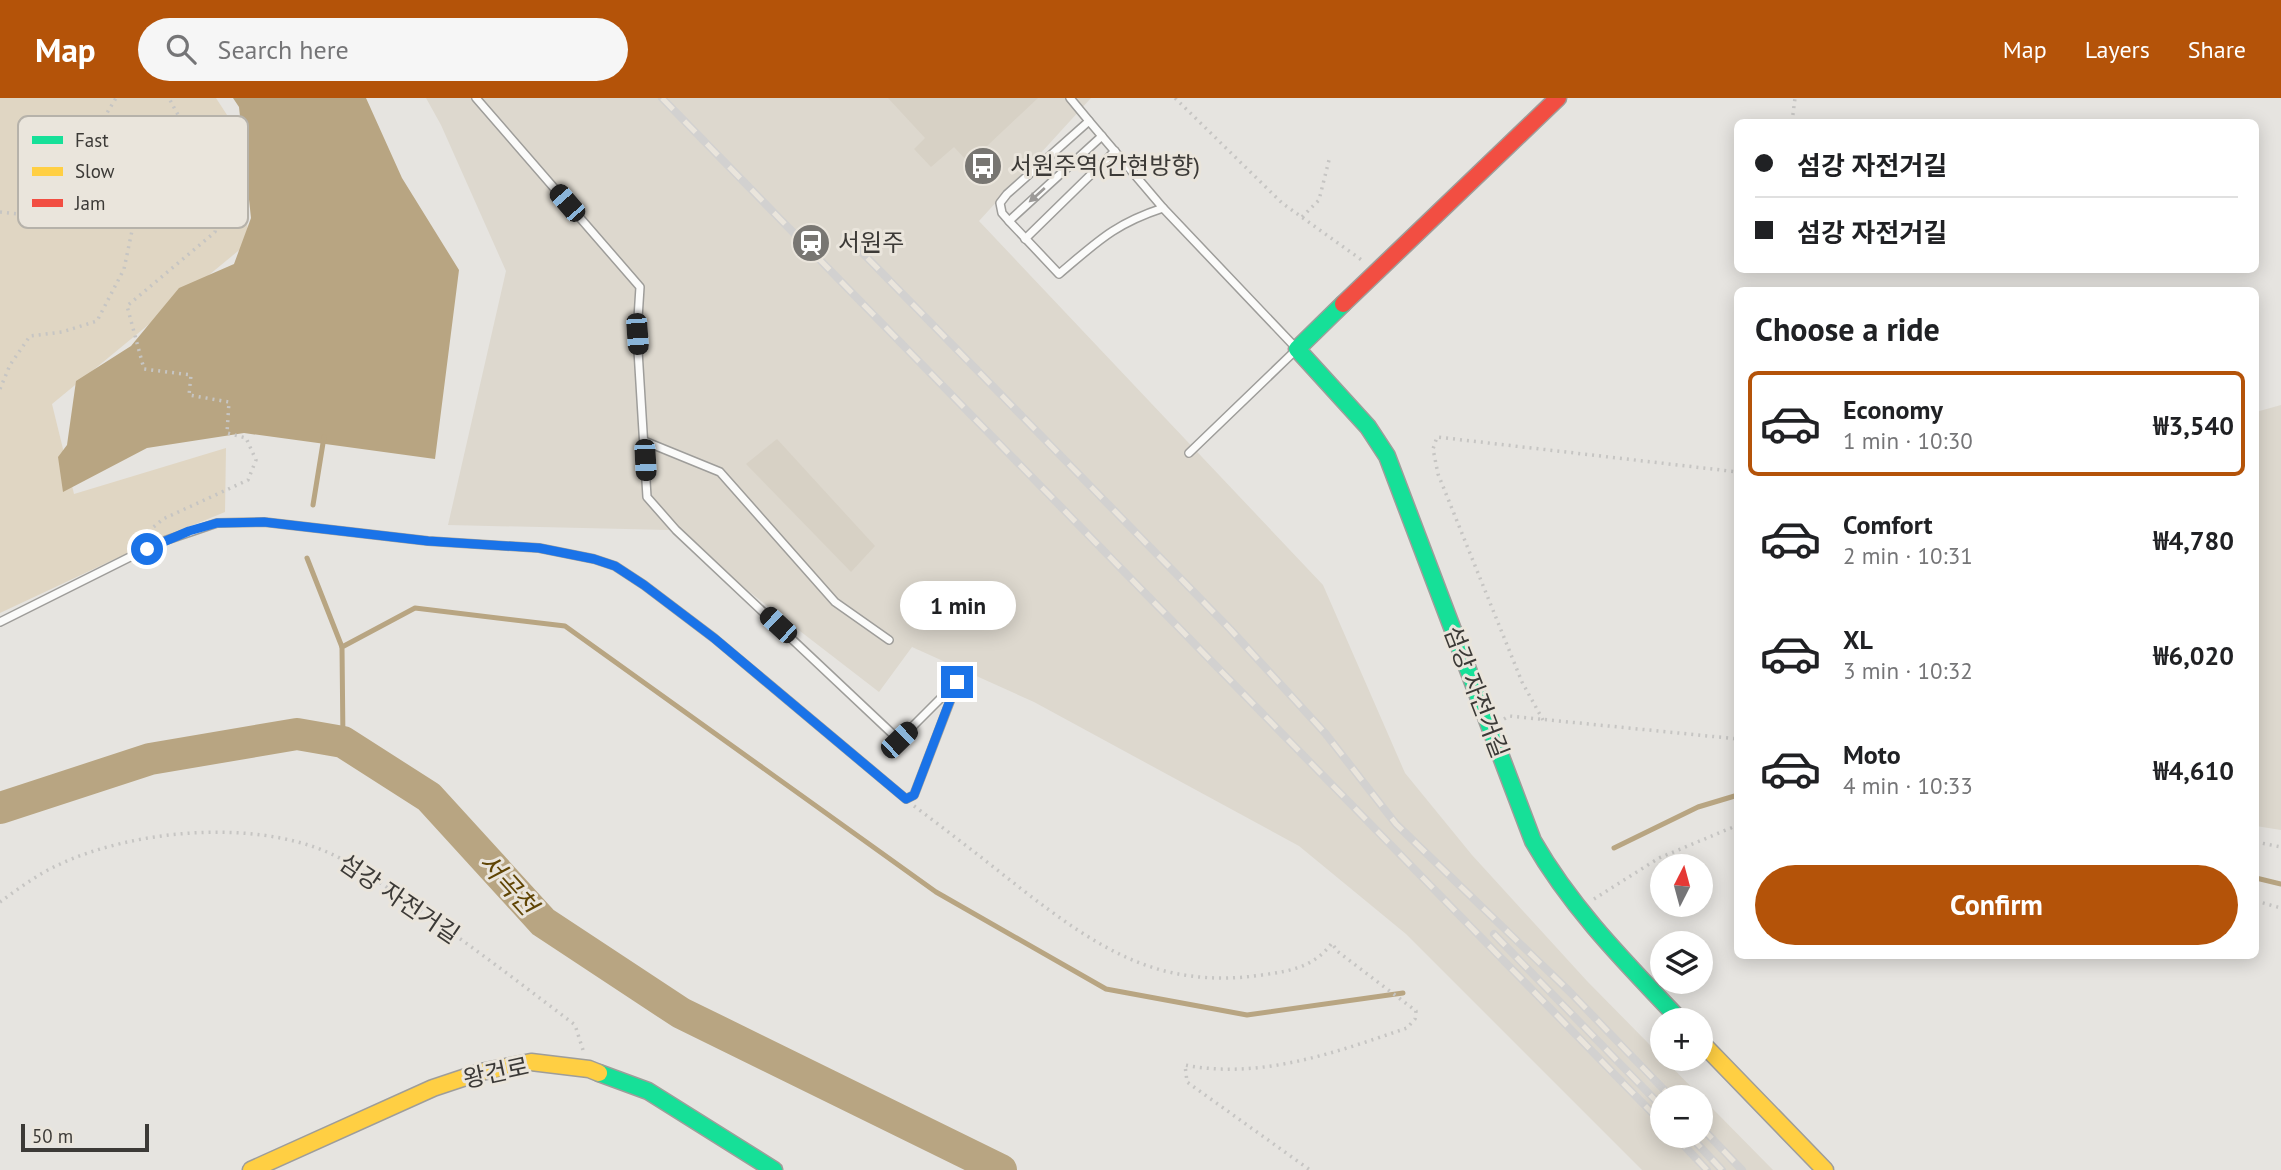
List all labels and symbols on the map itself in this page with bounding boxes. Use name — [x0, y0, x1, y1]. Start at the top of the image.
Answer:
legend — [18, 116, 248, 228]
text: Fast — [75, 128, 109, 152]
bus stop icon: 서원주역(간현방향) — [962, 145, 1004, 187]
place label: 서원주역(간현방향) — [1010, 150, 1200, 181]
text: Slow — [75, 159, 115, 183]
car — [546, 180, 589, 226]
one-way arrow — [1028, 187, 1046, 203]
text: Jam — [74, 191, 105, 215]
station icon: 서원주 — [790, 222, 832, 264]
place label: 서원주 — [838, 227, 904, 258]
car — [626, 312, 649, 356]
car — [634, 438, 657, 482]
route start — [131, 533, 163, 565]
callout: 1 min — [899, 580, 1015, 630]
car — [756, 603, 801, 647]
street label: 섬강 자전거길 — [1437, 621, 1516, 762]
route end — [941, 666, 973, 698]
car — [877, 718, 922, 762]
water label: 서곡천 — [472, 846, 547, 924]
street label: 섬강 자전거길 — [333, 847, 466, 950]
north arrow — [1650, 854, 1713, 917]
street label: 왕건로 — [460, 1050, 532, 1095]
scale bar — [21, 1121, 149, 1153]

